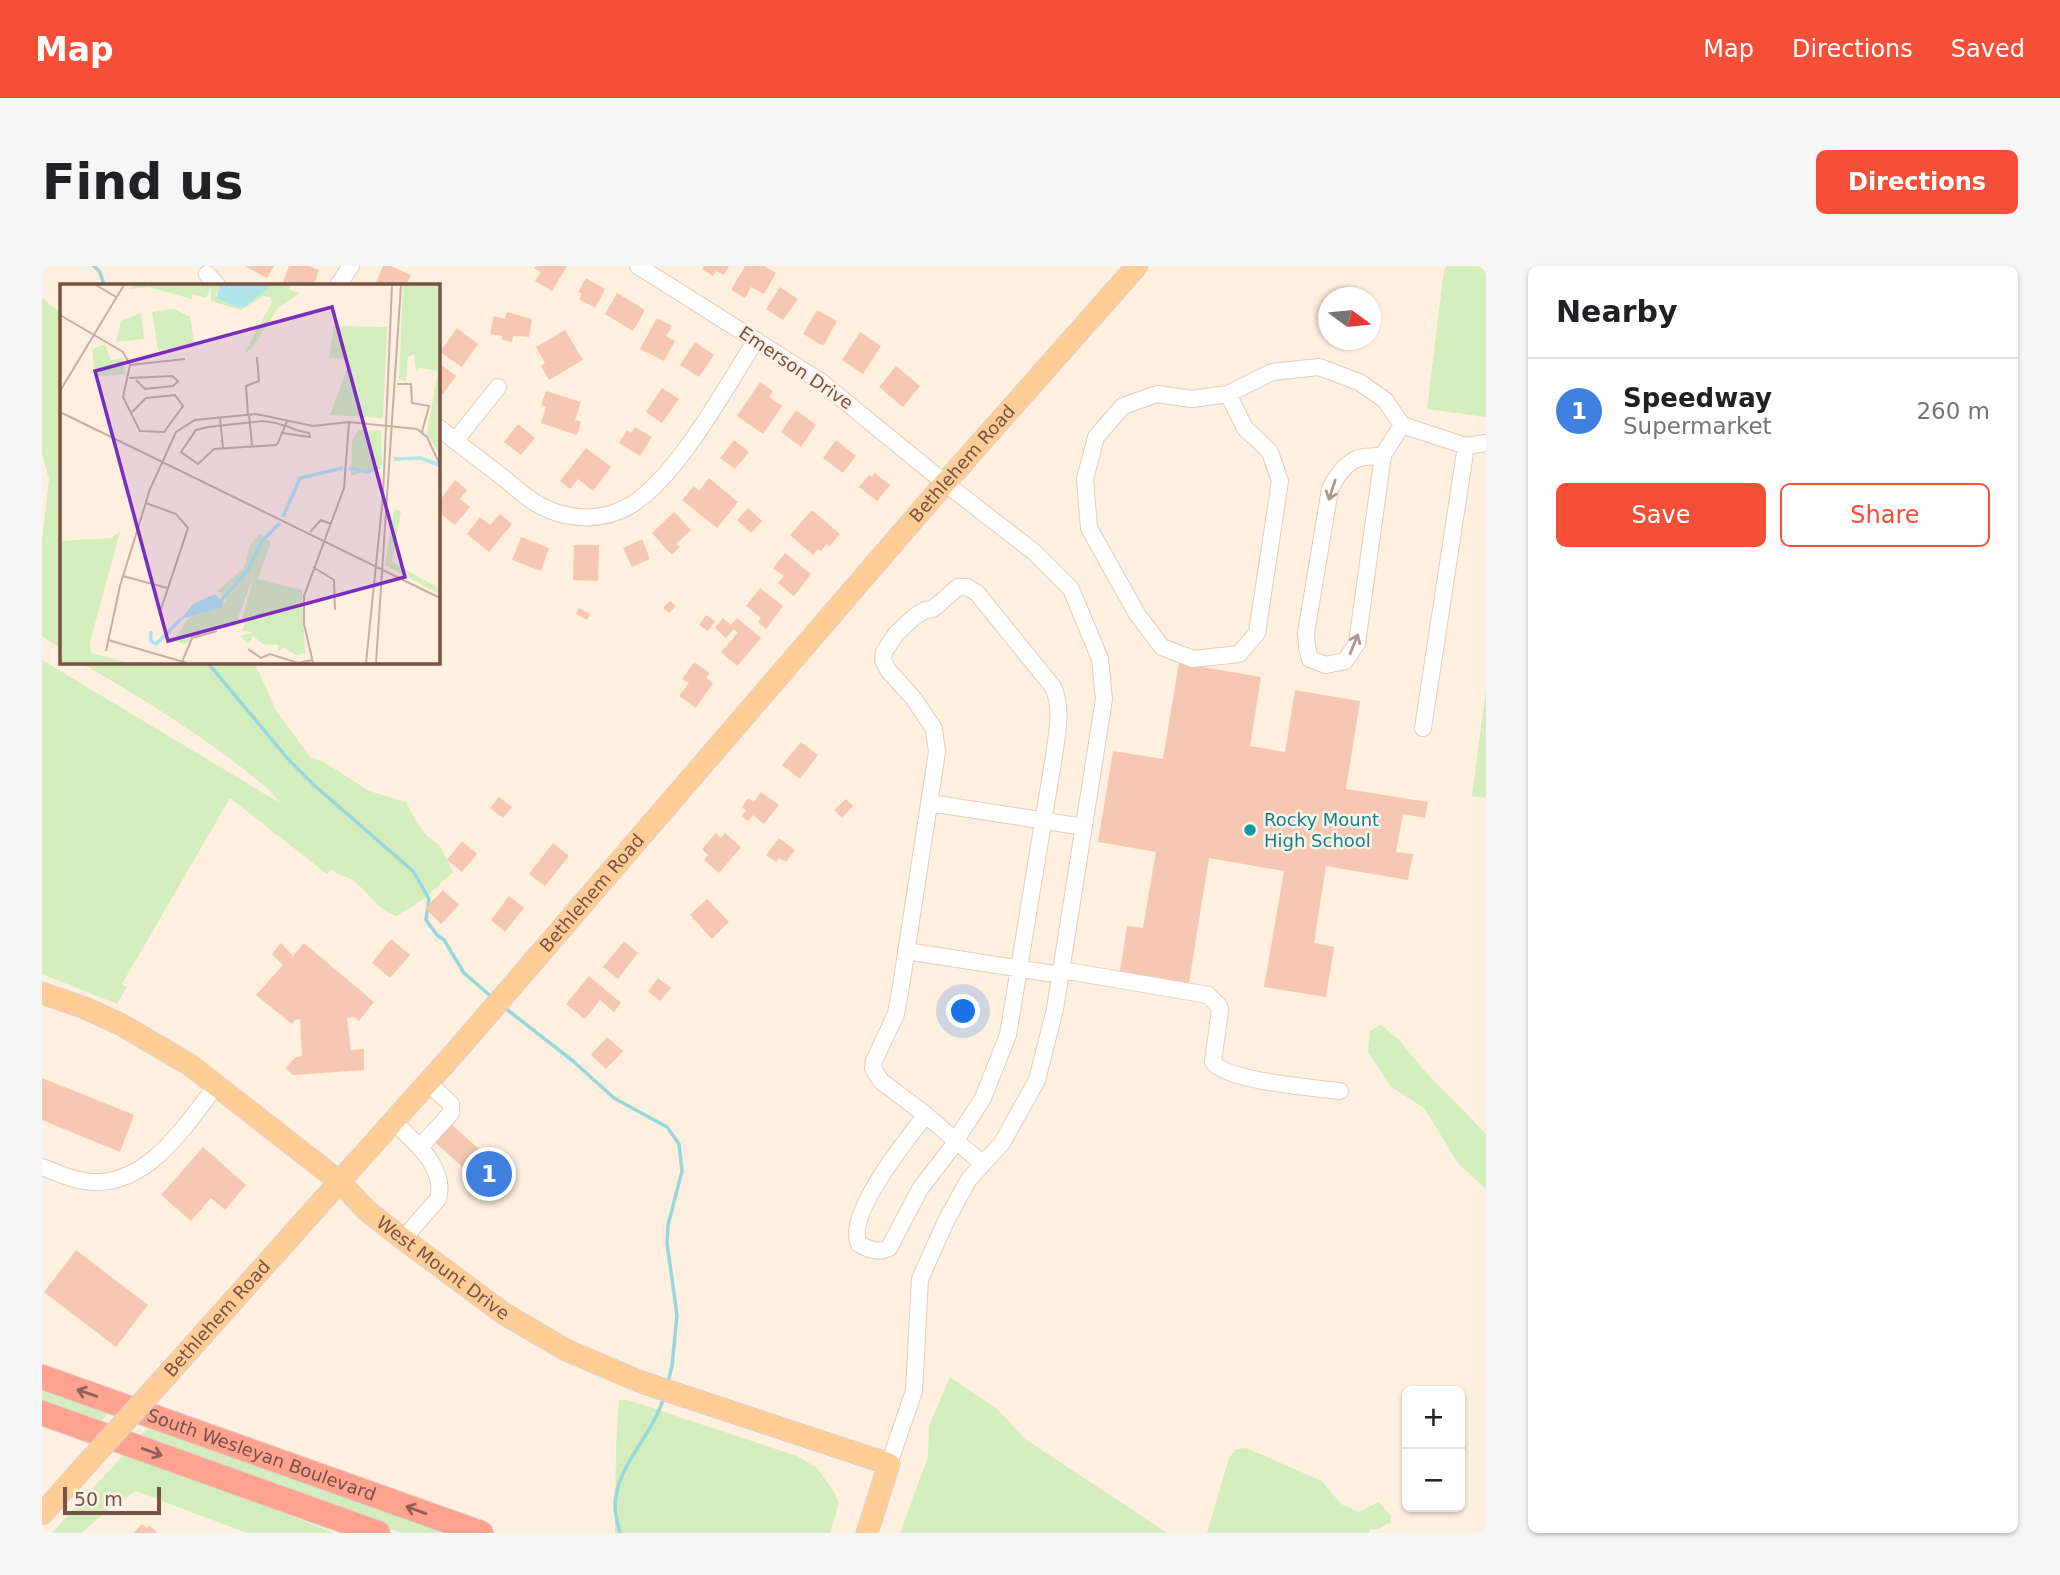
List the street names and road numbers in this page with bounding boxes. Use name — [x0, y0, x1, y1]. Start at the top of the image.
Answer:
street label: Emerson Drive — [735, 322, 857, 413]
street label: Bethlehem Road — [905, 401, 1019, 526]
street label: Bethlehem Road — [535, 830, 648, 956]
street label: West Mount Drive — [373, 1211, 514, 1324]
street label: Bethlehem Road — [159, 1256, 274, 1381]
street label: South Wesleyan Boulevard — [144, 1404, 379, 1505]

